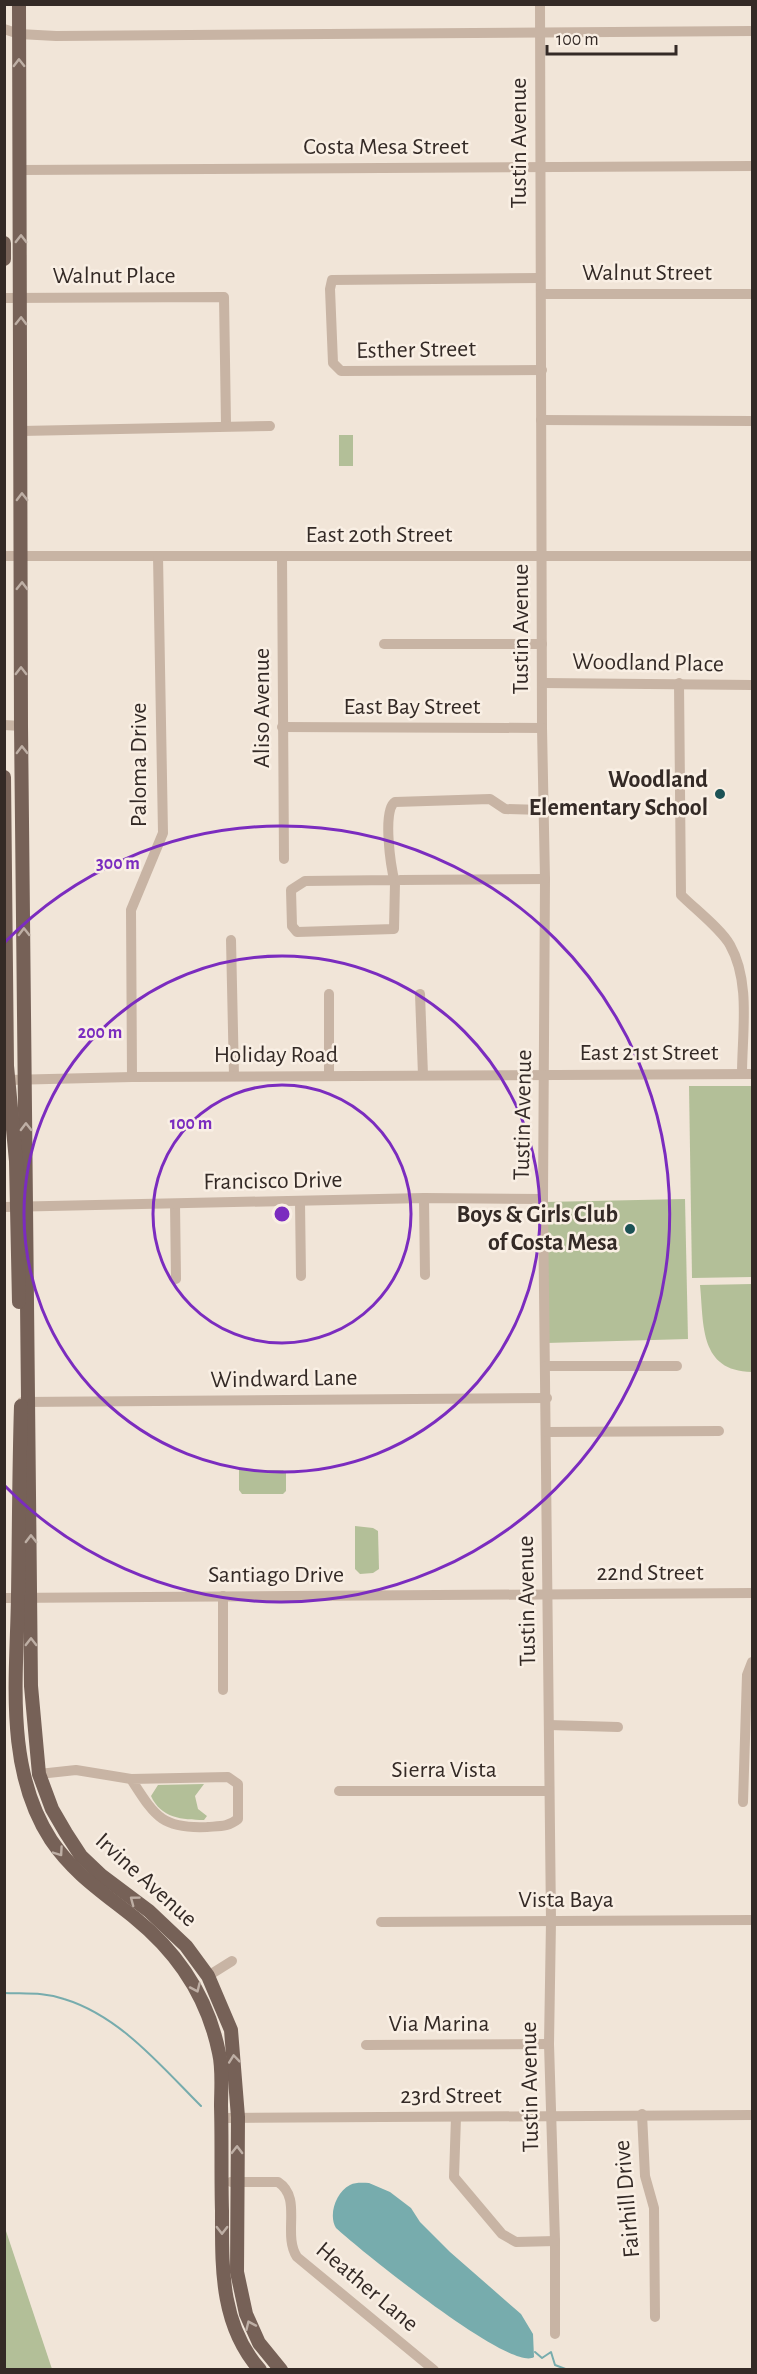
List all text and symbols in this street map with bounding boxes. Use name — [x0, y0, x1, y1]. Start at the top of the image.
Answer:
scale bar — [547, 18, 676, 56]
text: 100 m — [556, 31, 599, 49]
one-way arrow — [13, 59, 25, 68]
street label: Tustin Avenue — [507, 78, 531, 208]
street label: Costa Mesa Street — [303, 135, 469, 159]
one-way arrow — [15, 235, 27, 244]
street label: Walnut Street — [582, 261, 712, 285]
street label: Walnut Place — [52, 264, 176, 288]
one-way arrow — [15, 317, 27, 326]
street label: Esther Street — [356, 337, 476, 363]
one-way arrow — [16, 492, 28, 501]
street label: East 20th Street — [306, 523, 453, 547]
street label: Tustin Avenue — [509, 564, 533, 694]
one-way arrow — [16, 581, 28, 590]
street label: Aliso Avenue — [250, 648, 274, 768]
street label: Woodland Place — [572, 650, 724, 676]
one-way arrow — [15, 667, 27, 676]
street label: East Bay Street — [343, 695, 481, 719]
street label: Paloma Drive — [127, 703, 151, 827]
one-way arrow — [15, 745, 28, 754]
place label: Woodland Elementary School — [529, 768, 708, 820]
marker: Woodland Elementary School — [713, 787, 727, 801]
text: 300 m — [96, 855, 140, 873]
one-way arrow — [18, 928, 30, 937]
text: 200 m — [78, 1024, 122, 1042]
street label: East 21st Street — [580, 1041, 719, 1065]
street label: Holiday Road — [214, 1043, 338, 1067]
street label: Tustin Avenue — [510, 1049, 536, 1181]
text: 100 m — [170, 1115, 212, 1133]
one-way arrow — [20, 1123, 32, 1132]
street label: Francisco Drive — [203, 1168, 343, 1194]
place label: Boys & Girls Club of Costa Mesa — [457, 1203, 618, 1255]
centre of rings — [272, 1204, 292, 1224]
marker: Boys & Girls Club of Costa Mesa — [623, 1222, 637, 1236]
street label: Windward Lane — [210, 1366, 358, 1392]
one-way arrow — [25, 1535, 37, 1544]
street label: Tustin Avenue — [514, 1535, 540, 1667]
street label: 22nd Street — [596, 1561, 704, 1585]
street label: Santiago Drive — [208, 1563, 344, 1587]
one-way arrow — [25, 1637, 37, 1646]
street label: Sierra Vista — [391, 1758, 497, 1782]
street label: Irvine Avenue — [91, 1828, 201, 1932]
one-way arrow — [52, 1845, 63, 1856]
street label: Vista Baya — [518, 1888, 614, 1912]
one-way arrow — [129, 1896, 140, 1907]
one-way arrow — [188, 1982, 200, 1993]
street label: Via Marina — [389, 2012, 489, 2036]
street label: Tustin Avenue — [517, 2021, 543, 2153]
one-way arrow — [228, 2054, 241, 2063]
street label: 23rd Street — [400, 2084, 502, 2108]
street label: Fairhill Drive — [610, 2139, 644, 2259]
one-way arrow — [231, 2145, 243, 2154]
one-way arrow — [216, 2225, 228, 2234]
street label: Heather Lane — [311, 2238, 423, 2336]
one-way arrow — [246, 2320, 258, 2331]

